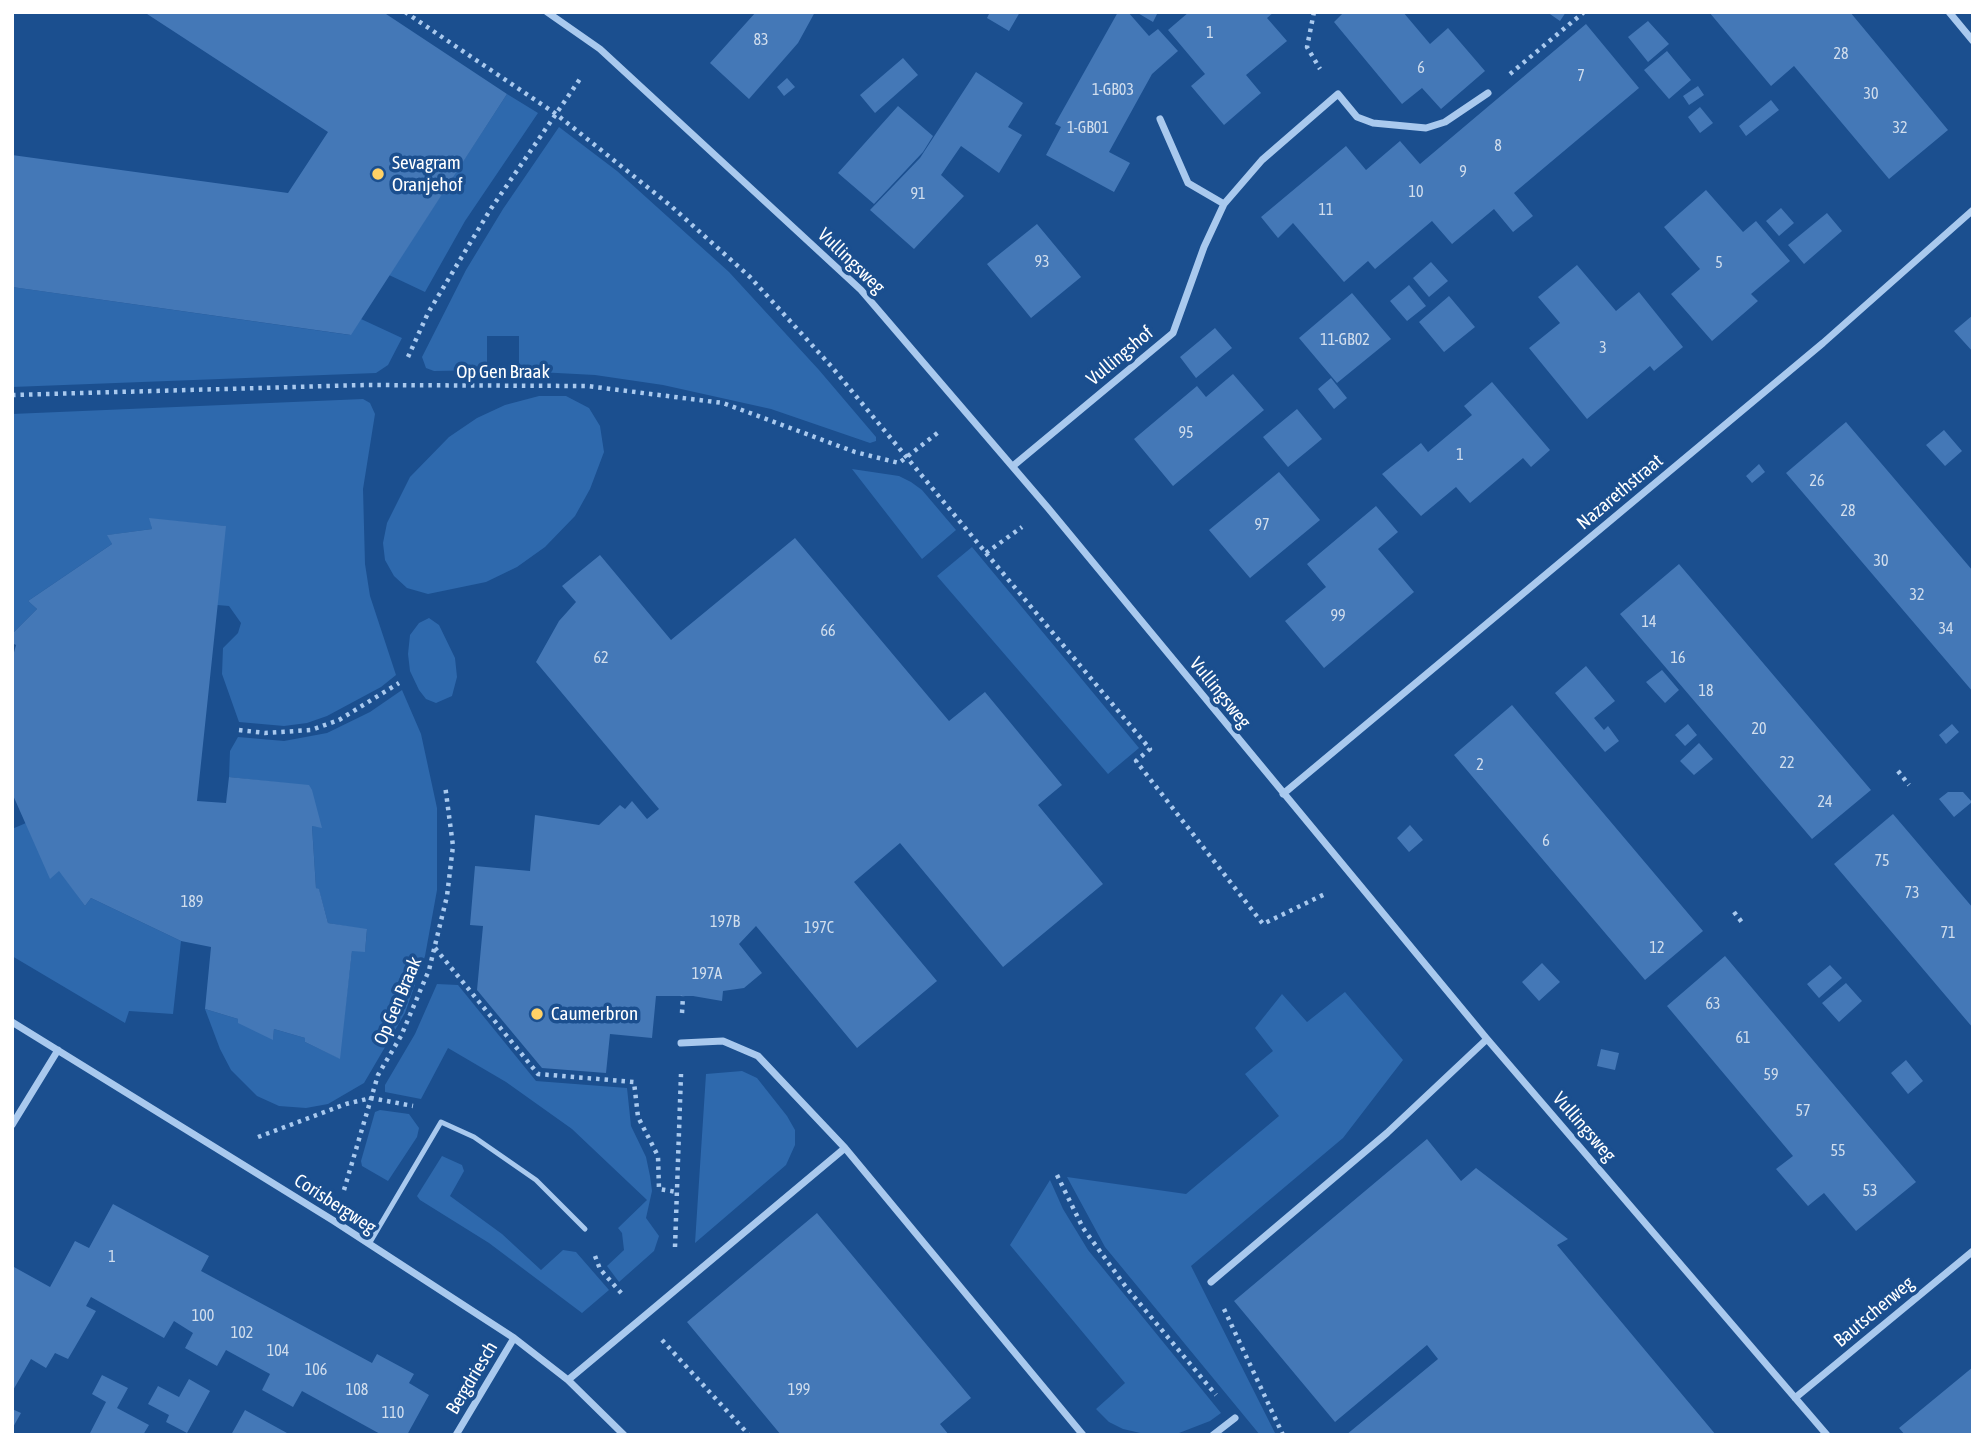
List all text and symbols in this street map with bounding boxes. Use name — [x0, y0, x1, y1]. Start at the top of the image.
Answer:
house number: 1 — [1206, 23, 1214, 43]
house number: 83 — [753, 30, 769, 50]
house number: 28 — [1833, 44, 1849, 64]
house number: 6 — [1417, 58, 1425, 78]
house number: 7 — [1577, 66, 1585, 86]
house number: 1-GB03 — [1092, 80, 1134, 100]
house number: 30 — [1863, 84, 1879, 104]
house number: 1-GB01 — [1067, 118, 1109, 138]
house number: 32 — [1892, 118, 1908, 138]
house number: 8 — [1494, 136, 1502, 156]
place label: Sevagram Oranjehof — [392, 152, 463, 196]
house number: 9 — [1459, 162, 1467, 182]
marker: Sevagram Oranjehof — [370, 166, 386, 182]
house number: 10 — [1408, 182, 1424, 202]
house number: 91 — [910, 184, 926, 204]
house number: 11 — [1318, 200, 1334, 220]
street label: Vullingsweg — [813, 223, 889, 299]
house number: 93 — [1034, 252, 1050, 272]
house number: 5 — [1715, 253, 1723, 273]
street label: Vullingshof — [1082, 322, 1158, 390]
house number: 11-GB02 — [1320, 330, 1370, 350]
house number: 3 — [1599, 338, 1607, 358]
street label: Op Gen Braak — [456, 361, 550, 383]
house number: 95 — [1178, 423, 1194, 443]
house number: 1 — [1456, 445, 1464, 465]
street label: Nazarethstraat — [1572, 449, 1668, 535]
house number: 26 — [1809, 471, 1825, 491]
house number: 28 — [1840, 501, 1856, 521]
house number: 97 — [1254, 515, 1270, 535]
house number: 30 — [1873, 551, 1889, 571]
house number: 32 — [1909, 585, 1925, 605]
house number: 99 — [1330, 606, 1346, 626]
house number: 14 — [1641, 612, 1657, 632]
house number: 34 — [1938, 619, 1954, 639]
house number: 66 — [820, 621, 836, 641]
house number: 62 — [593, 648, 609, 668]
house number: 16 — [1670, 648, 1686, 668]
street label: Vullingsweg — [1184, 653, 1256, 733]
house number: 18 — [1698, 681, 1714, 701]
house number: 20 — [1751, 719, 1767, 739]
house number: 22 — [1779, 753, 1795, 773]
house number: 2 — [1476, 755, 1484, 775]
house number: 24 — [1817, 792, 1833, 812]
house number: 6 — [1542, 831, 1550, 851]
house number: 75 — [1874, 851, 1890, 871]
house number: 73 — [1904, 883, 1920, 903]
house number: 189 — [181, 892, 203, 912]
house number: 197B — [710, 912, 740, 932]
house number: 197C — [804, 918, 834, 938]
house number: 71 — [1940, 923, 1956, 943]
house number: 12 — [1649, 938, 1665, 958]
street label: Op Gen Braak — [369, 954, 427, 1048]
house number: 197A — [692, 964, 722, 984]
house number: 63 — [1705, 994, 1721, 1014]
place label: Caumerbron — [551, 1003, 638, 1025]
marker: Caumerbron — [529, 1006, 545, 1022]
house number: 61 — [1735, 1028, 1751, 1048]
house number: 59 — [1763, 1065, 1779, 1085]
street label: Vullingsweg — [1548, 1088, 1620, 1166]
house number: 57 — [1795, 1101, 1811, 1121]
house number: 55 — [1830, 1141, 1846, 1161]
street label: Corisbergweg — [290, 1169, 380, 1239]
house number: 53 — [1862, 1181, 1878, 1201]
house number: 1 — [108, 1247, 116, 1267]
street label: Bautscherweg — [1829, 1272, 1919, 1352]
house number: 100 — [192, 1306, 214, 1326]
house number: 102 — [231, 1323, 253, 1343]
street label: Bergdriesch — [441, 1337, 503, 1419]
house number: 104 — [267, 1341, 289, 1361]
house number: 106 — [305, 1360, 327, 1380]
house number: 108 — [346, 1380, 368, 1400]
house number: 199 — [788, 1380, 810, 1400]
house number: 110 — [382, 1403, 404, 1423]

